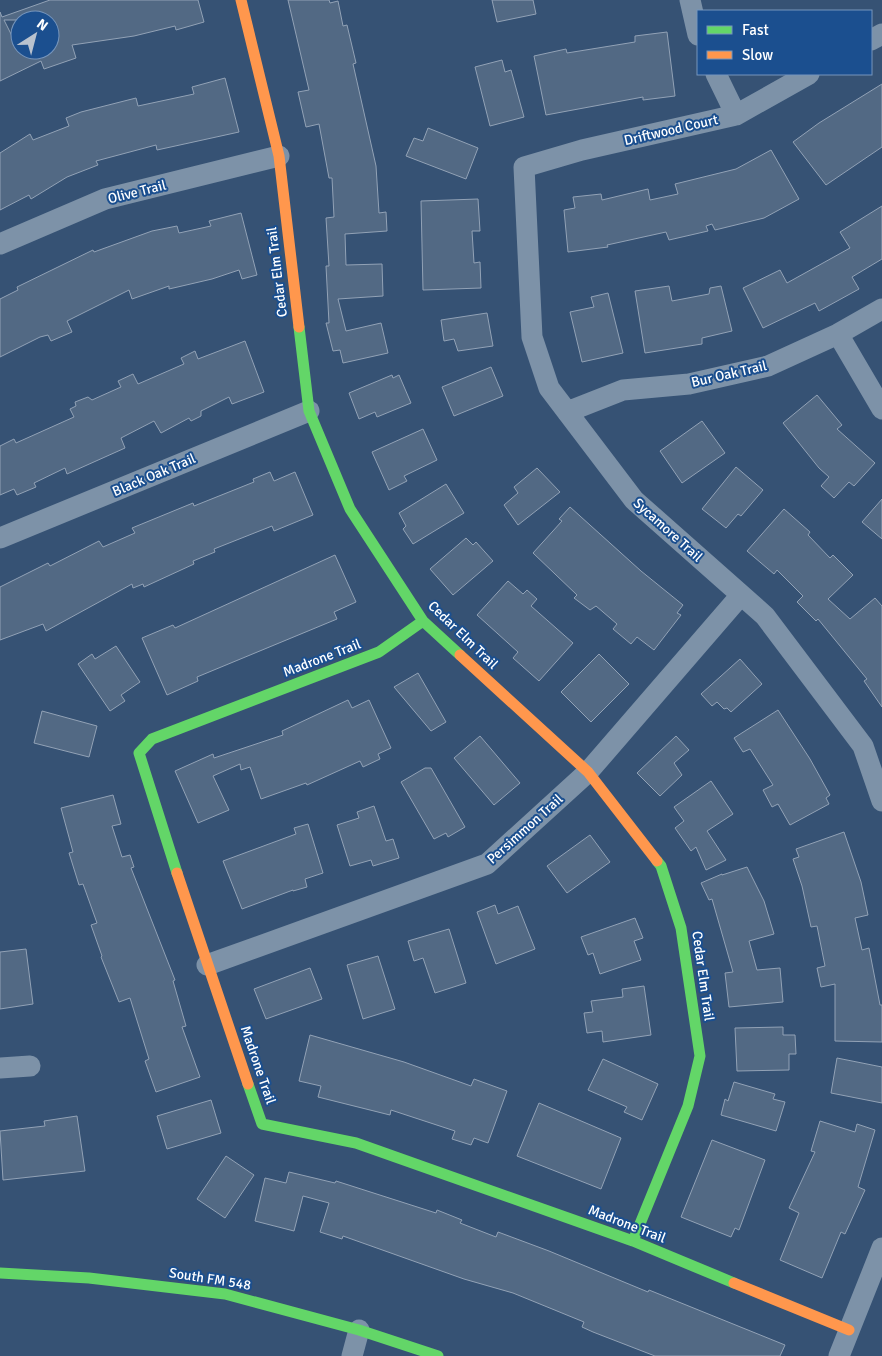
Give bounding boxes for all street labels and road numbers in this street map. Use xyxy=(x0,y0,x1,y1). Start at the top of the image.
street label: Driftwood Court xyxy=(622,111,720,149)
street label: Olive Trail xyxy=(106,177,168,207)
street label: Cedar Elm Trail xyxy=(263,226,291,318)
street label: Bur Oak Trail xyxy=(690,357,768,391)
street label: Black Oak Trail xyxy=(110,450,198,500)
street label: Sycamore Trail xyxy=(630,494,706,566)
street label: Cedar Elm Trail xyxy=(424,597,502,673)
street label: Madrone Trail xyxy=(281,635,363,681)
street label: Persimmon Trail xyxy=(484,790,566,868)
street label: Cedar Elm Trail xyxy=(688,930,718,1022)
street label: Madrone Trail xyxy=(237,1023,279,1107)
street label: Madrone Trail xyxy=(586,1201,668,1247)
street label: South FM 548 xyxy=(168,1264,252,1294)

